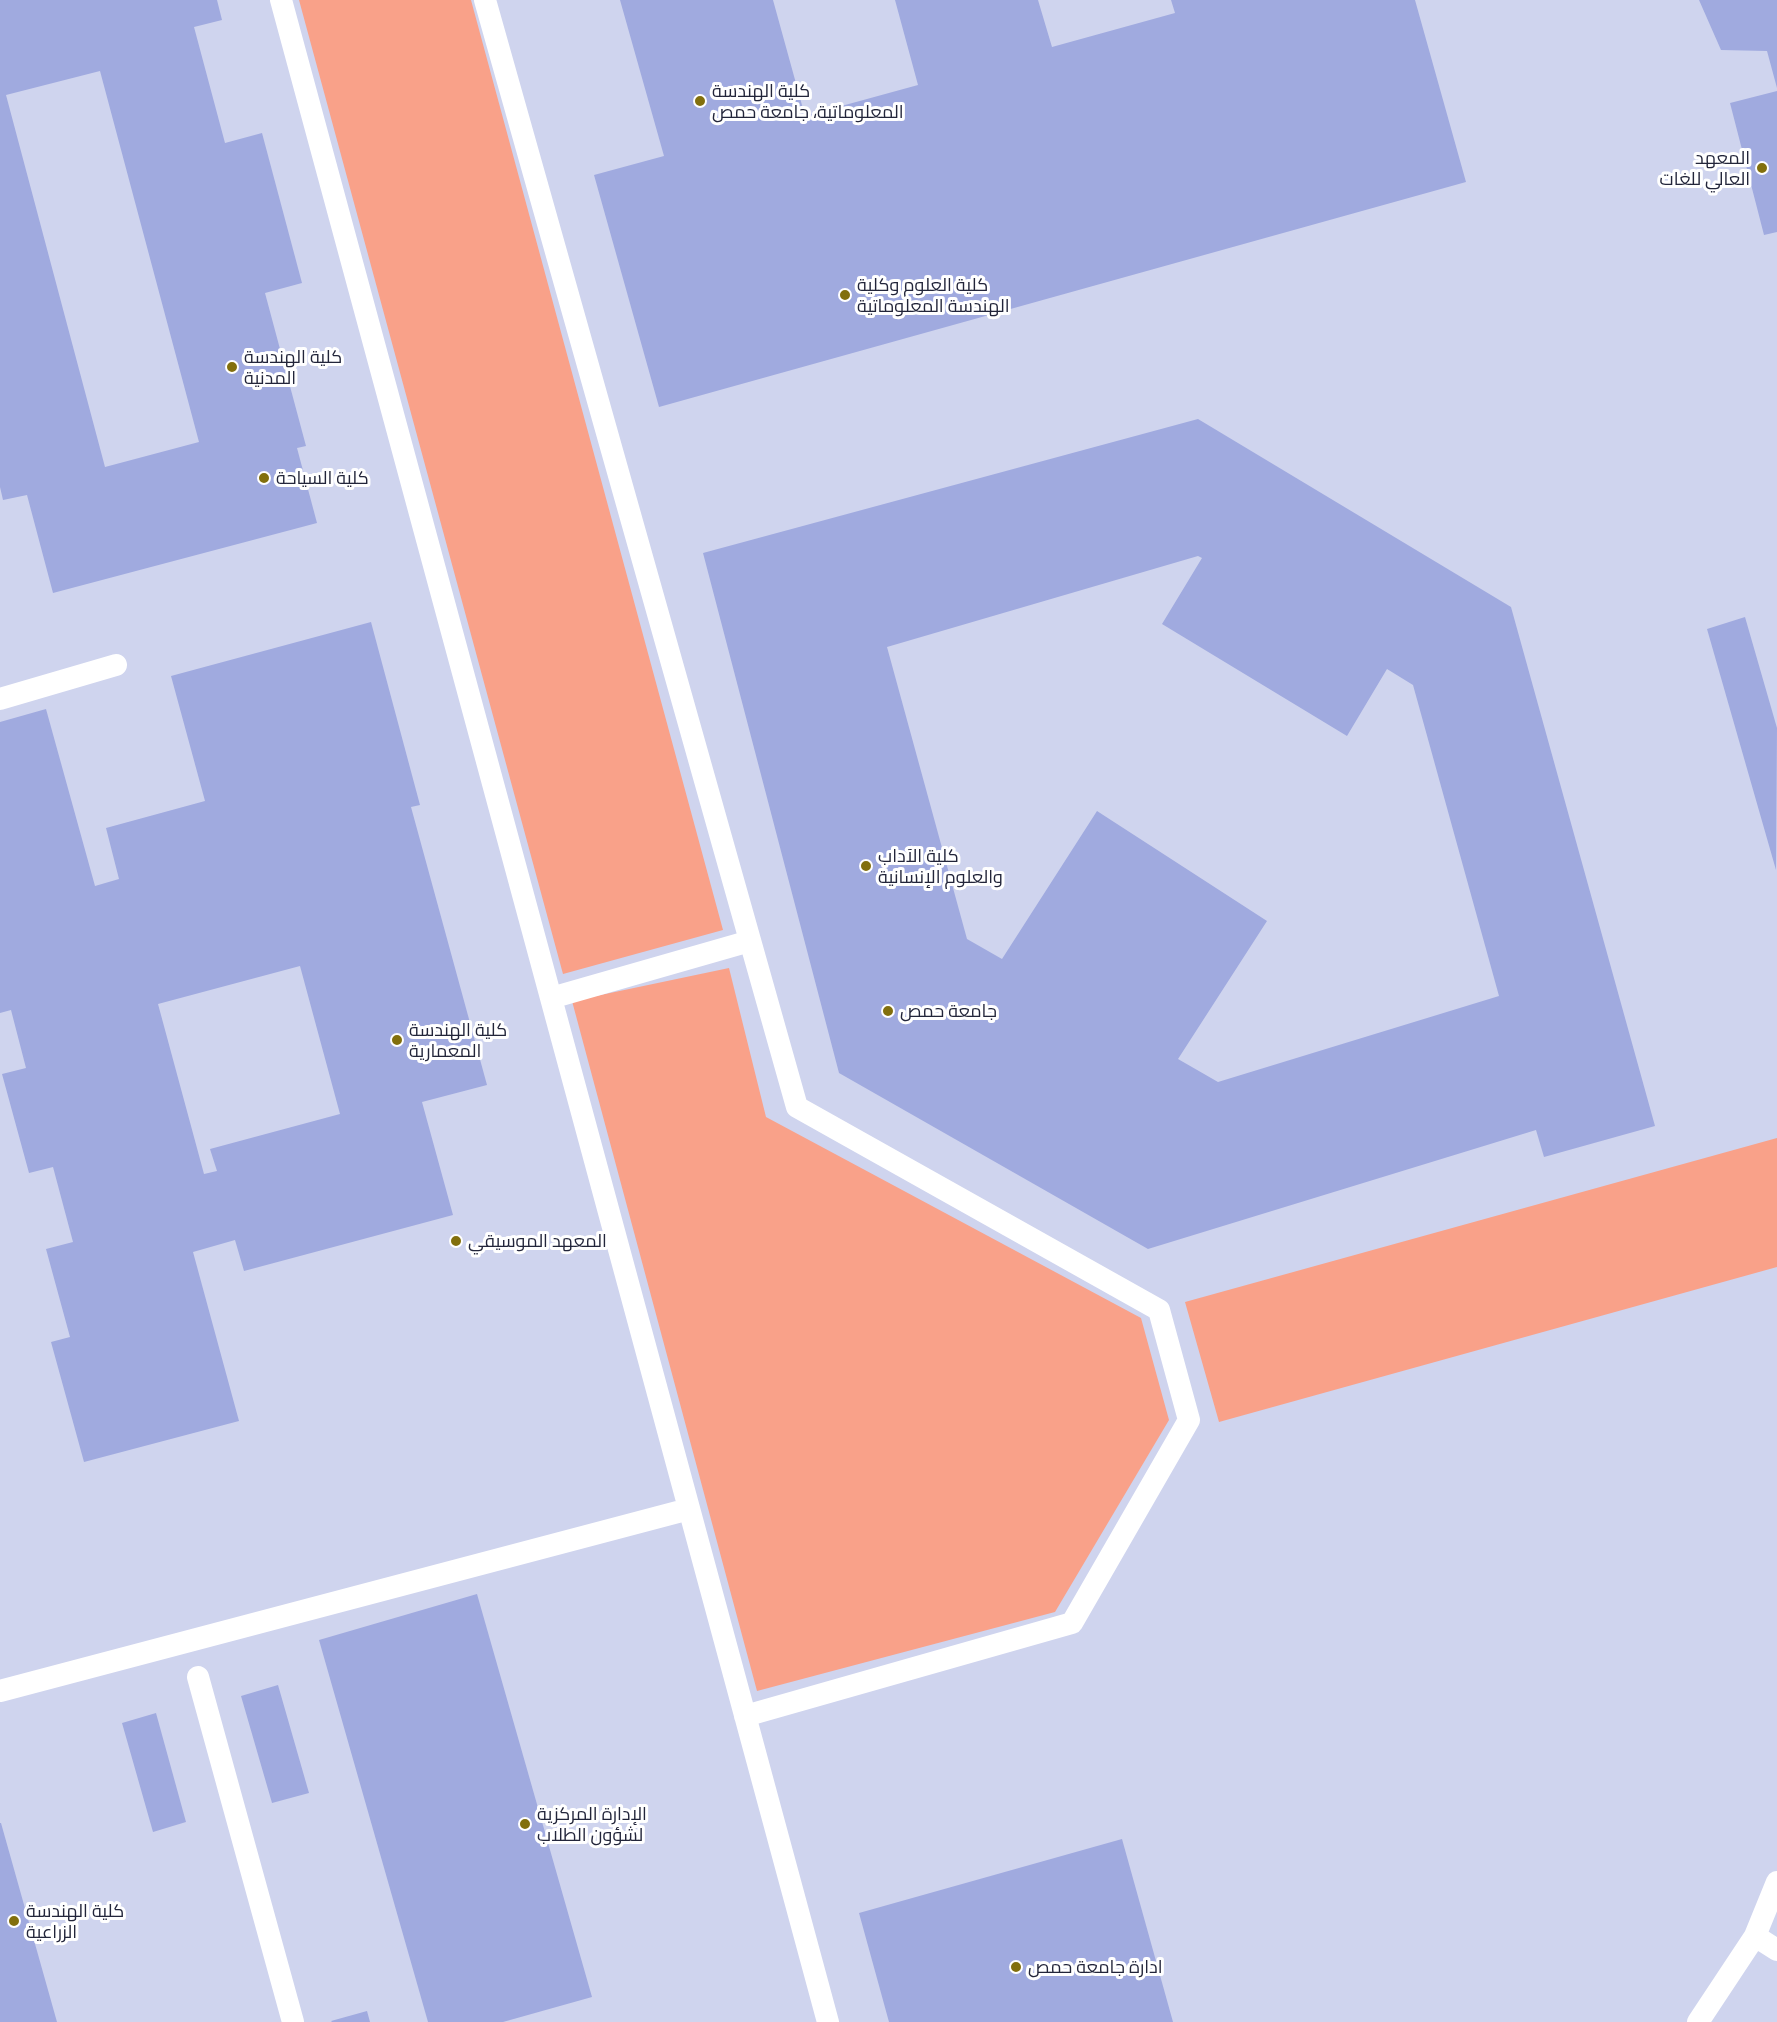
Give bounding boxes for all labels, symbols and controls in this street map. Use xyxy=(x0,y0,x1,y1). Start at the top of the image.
place label: كلية الهندسة المعلوماتية، جامعة حمص xyxy=(712,80,904,122)
marker: كلية الهندسة المعلوماتية، جامعة حمص xyxy=(693,94,707,108)
place label: المعهد العالي للغات xyxy=(1660,147,1750,190)
marker: المعهد العالي للغات xyxy=(1755,161,1769,175)
place label: كلية العلوم وكلية الهندسة المعلوماتية xyxy=(857,274,1010,316)
marker: كلية العلوم وكلية الهندسة المعلوماتية xyxy=(838,288,852,302)
place label: كلية الهندسة المدنية xyxy=(244,346,342,388)
marker: كلية الهندسة المدنية xyxy=(225,360,239,374)
place label: كلية السياحة xyxy=(276,467,369,489)
marker: كلية السياحة xyxy=(257,471,271,485)
place label: كلية الآداب والعلوم الإنسانية xyxy=(878,845,1003,888)
marker: كلية الآداب والعلوم الإنسانية xyxy=(859,859,873,873)
place label: جامعة حمص xyxy=(900,1000,997,1022)
marker: جامعة حمص xyxy=(881,1004,895,1018)
place label: كلية الهندسة المعمارية xyxy=(409,1019,507,1062)
marker: كلية الهندسة المعمارية xyxy=(390,1033,404,1047)
place label: المعهد الموسيقي xyxy=(468,1230,607,1252)
marker: المعهد الموسيقي xyxy=(449,1234,463,1248)
place label: الإدارة المركزية لشؤون الطلاب xyxy=(537,1803,647,1846)
marker: الإدارة المركزية لشؤون الطلاب xyxy=(518,1817,532,1831)
place label: كلية الهندسة الزراعية xyxy=(26,1900,124,1942)
marker: كلية الهندسة الزراعية xyxy=(7,1914,21,1928)
place label: ادارة جامعة حمص xyxy=(1028,1956,1163,1978)
marker: ادارة جامعة حمص xyxy=(1009,1960,1023,1974)

